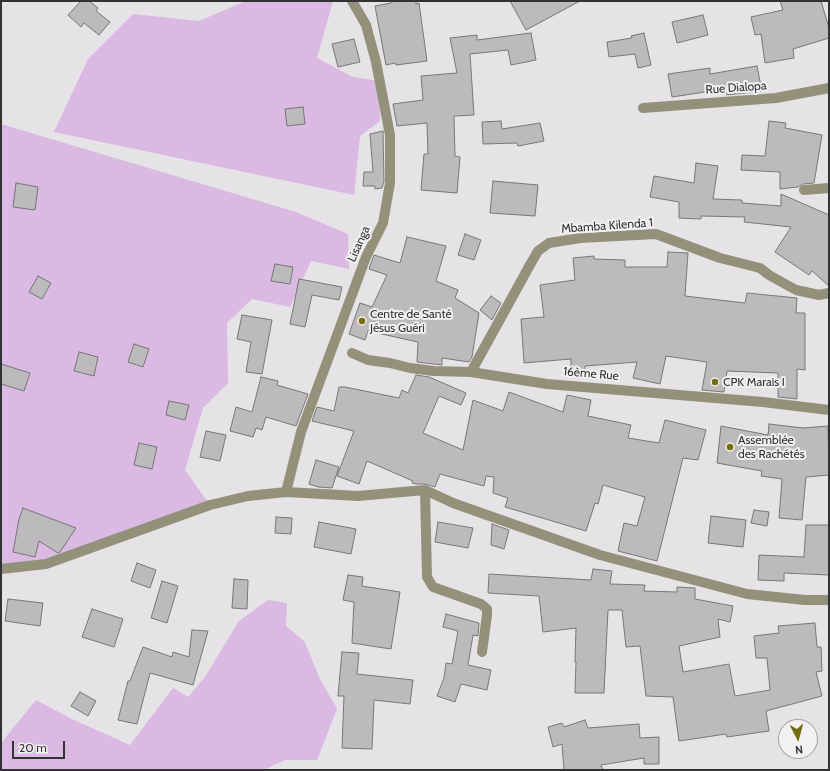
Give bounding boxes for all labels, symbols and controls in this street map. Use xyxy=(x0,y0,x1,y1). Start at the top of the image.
street label: Rue Dialopa xyxy=(705,79,767,97)
street label: Mbamba Kilenda 1 xyxy=(561,216,653,236)
street label: Lisanga xyxy=(345,224,373,264)
place label: Centre de Santé Jésus Guéri xyxy=(370,307,452,335)
marker: Centre de Santé Jésus Guéri xyxy=(357,316,367,326)
street label: 16ème Rue xyxy=(563,364,619,384)
place label: CPK Marais I xyxy=(723,375,785,389)
marker: CPK Marais I xyxy=(710,377,720,387)
place label: Assemblée des Rachétés xyxy=(738,433,805,461)
marker: Assemblée des Rachétés xyxy=(725,442,735,452)
north arrow xyxy=(778,719,818,759)
scale bar xyxy=(14,733,67,759)
text: 20 m xyxy=(19,740,47,755)
text: N xyxy=(795,743,804,757)

